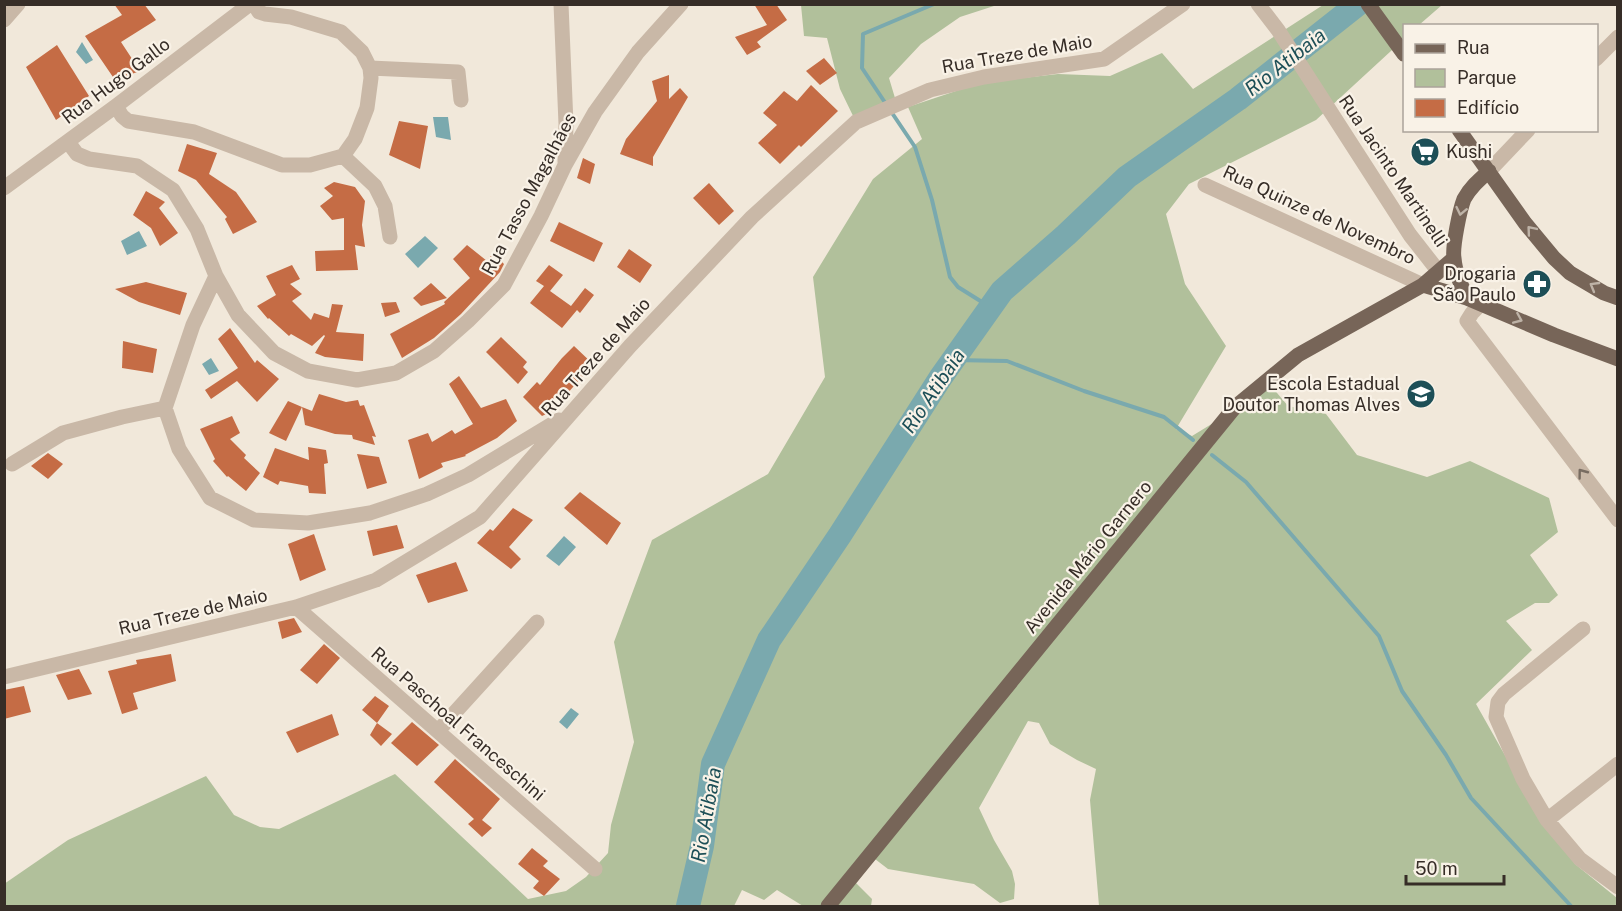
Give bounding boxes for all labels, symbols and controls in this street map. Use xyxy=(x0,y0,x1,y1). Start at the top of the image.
water label: Rio Atibaia xyxy=(1240,23,1330,101)
legend xyxy=(1403,24,1598,132)
street label: Rua Treze de Maio xyxy=(940,30,1094,77)
street label: Rua Hugo Gallo xyxy=(58,33,174,128)
text: Rua xyxy=(1457,37,1489,58)
text: Parque xyxy=(1457,67,1517,88)
street label: Rua Jacinto Martinelli xyxy=(1335,91,1452,251)
text: Edifício xyxy=(1457,97,1519,118)
street label: Rua Tasso Magalhães xyxy=(477,109,580,278)
supermarket icon: Kushi xyxy=(1409,136,1441,168)
place label: Kushi xyxy=(1446,141,1492,162)
street label: Rua Quinze de Novembro xyxy=(1220,161,1419,268)
one-way arrow xyxy=(1456,205,1469,215)
one-way arrow xyxy=(1527,226,1538,237)
place label: Drogaria São Paulo xyxy=(1433,263,1516,305)
pharmacy icon: Drogaria São Paulo xyxy=(1521,268,1553,300)
one-way arrow xyxy=(1589,282,1600,294)
street label: Rua Treze de Maio xyxy=(537,293,654,420)
one-way arrow xyxy=(1511,312,1522,324)
water label: Rio Atibaia xyxy=(896,344,970,438)
place label: Escola Estadual Doutor Thomas Alves xyxy=(1222,373,1400,415)
school or university icon: Escola Estadual Doutor Thomas Alves xyxy=(1405,378,1437,410)
one-way arrow xyxy=(1578,469,1589,480)
street label: Avenida Mário Garnero xyxy=(1020,476,1156,637)
street label: Rua Treze de Maio xyxy=(116,584,269,639)
street label: Rua Paschoal Franceschini xyxy=(367,643,549,805)
water label: Rio Atibaia xyxy=(686,766,726,864)
scale bar xyxy=(1406,848,1504,886)
text: 50 m xyxy=(1415,858,1458,879)

